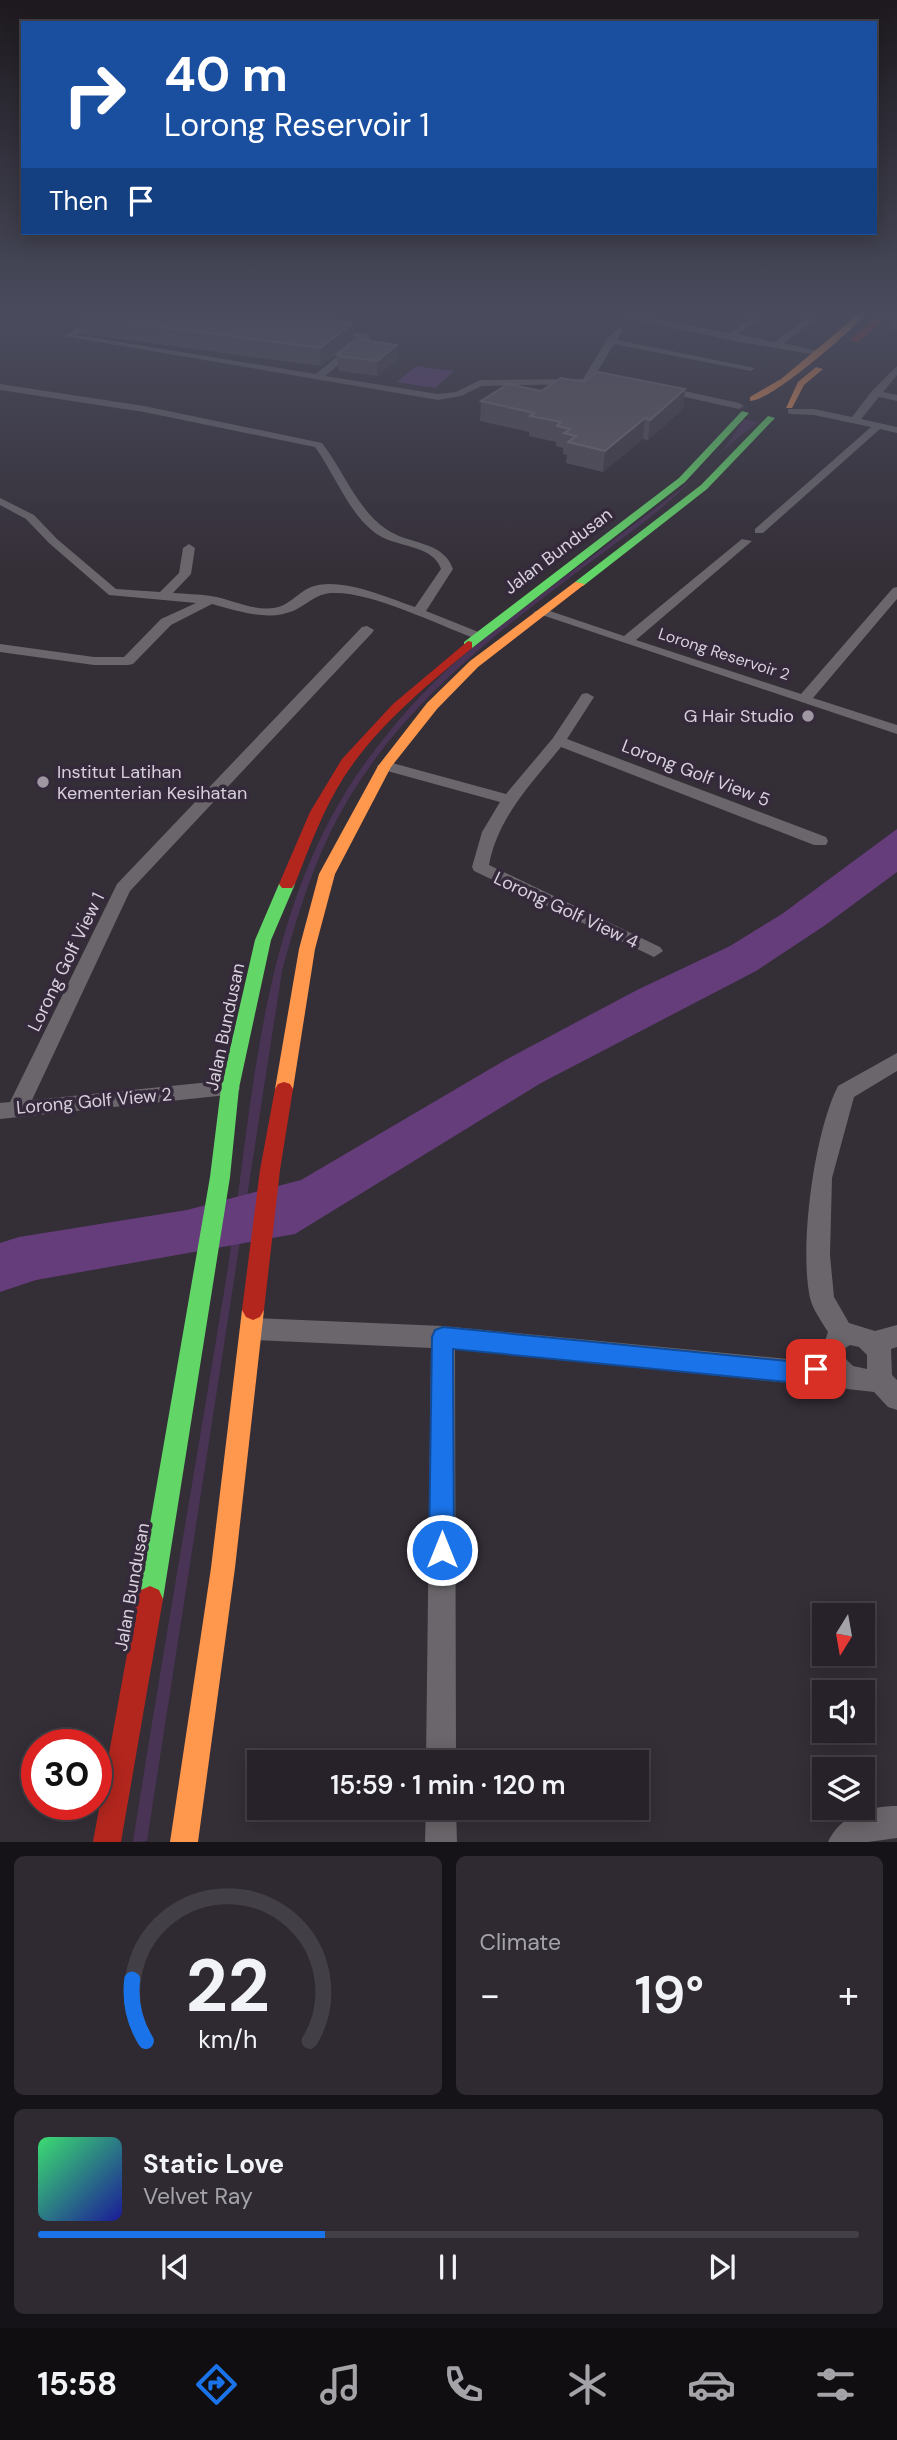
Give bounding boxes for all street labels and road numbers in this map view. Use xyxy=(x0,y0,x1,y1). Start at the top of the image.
street label: Jalan Bundusan xyxy=(499,502,617,600)
street label: Lorong Reservoir 2 xyxy=(656,623,792,685)
street label: Lorong Golf View 5 xyxy=(618,734,774,812)
street label: Lorong Golf View 4 xyxy=(490,866,642,954)
street label: Lorong Golf View 1 xyxy=(22,889,110,1035)
street label: Jalan Bundusan xyxy=(200,961,250,1093)
street label: Lorong Golf View 2 xyxy=(15,1082,173,1120)
street label: Jalan Bundusan xyxy=(109,1521,155,1653)

